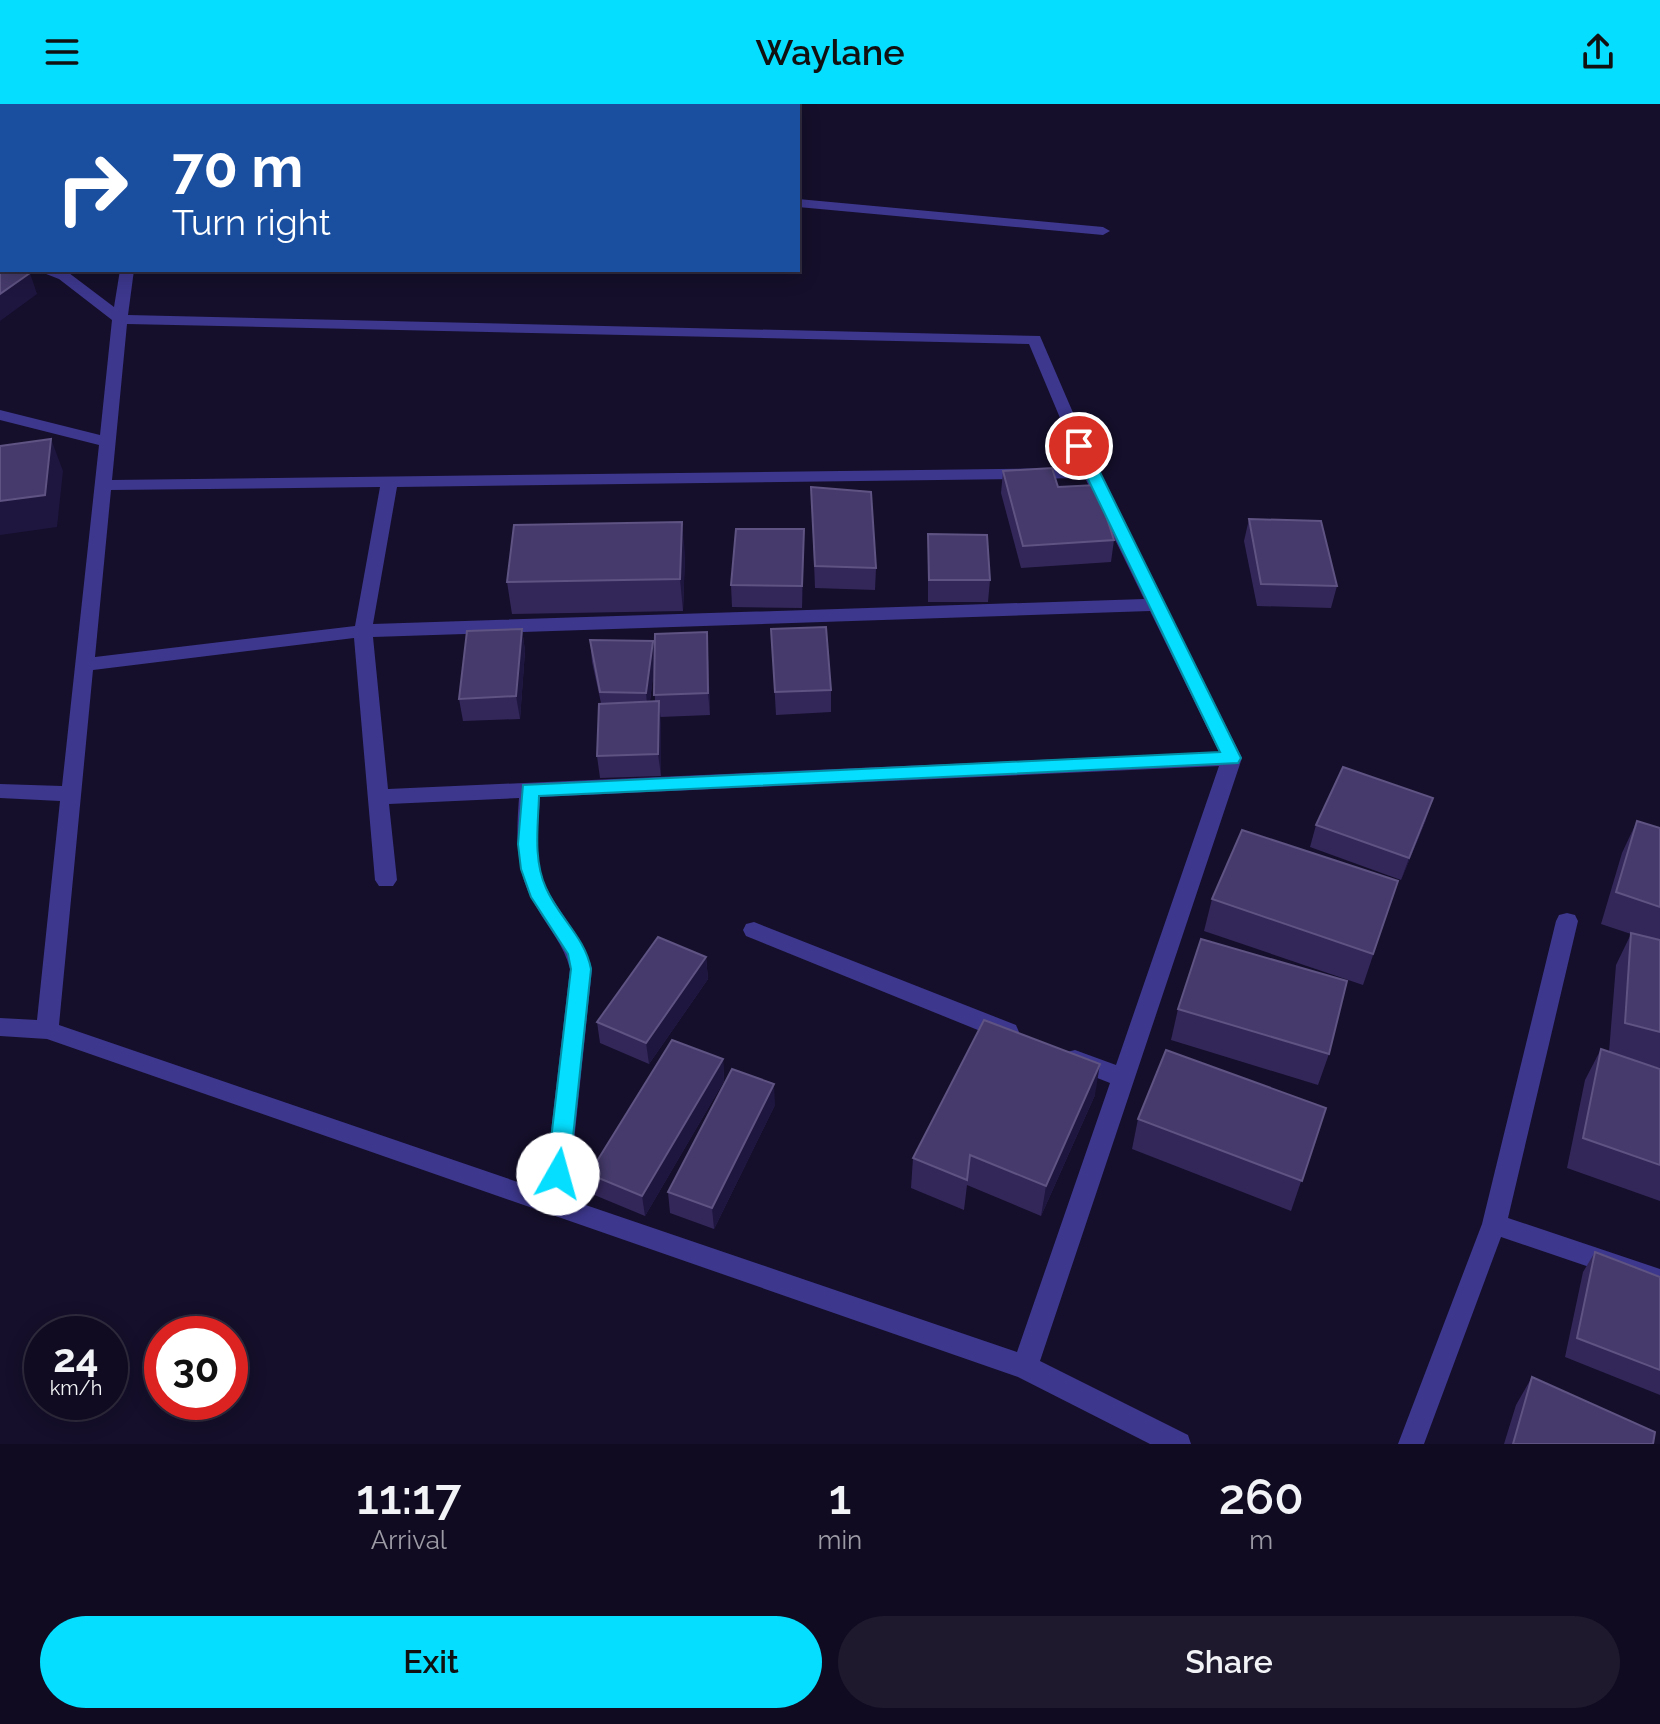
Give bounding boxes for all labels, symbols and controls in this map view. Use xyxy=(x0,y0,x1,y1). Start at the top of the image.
icon: menu xyxy=(40,30,84,74)
icon: share xyxy=(1576,30,1620,74)
text: Waylane xyxy=(755,31,905,73)
text: 70 m xyxy=(172,134,303,200)
icon: right xyxy=(40,136,144,240)
text: Turn right xyxy=(172,201,331,243)
pin xyxy=(1045,412,1113,480)
icon: arrive xyxy=(1057,424,1101,468)
position arrow xyxy=(516,1132,600,1216)
speed limit sign: 30 xyxy=(144,1316,248,1420)
text: 24 xyxy=(53,1334,99,1381)
text: km/h xyxy=(50,1376,102,1400)
text: 11:17 xyxy=(356,1469,461,1525)
text: 1 xyxy=(829,1469,851,1525)
text: 260 xyxy=(1219,1469,1304,1525)
text: Arrival xyxy=(371,1525,447,1555)
text: min xyxy=(818,1525,862,1555)
text: m xyxy=(1249,1525,1273,1555)
button: Exit xyxy=(40,1616,822,1708)
button: Share xyxy=(838,1616,1620,1708)

